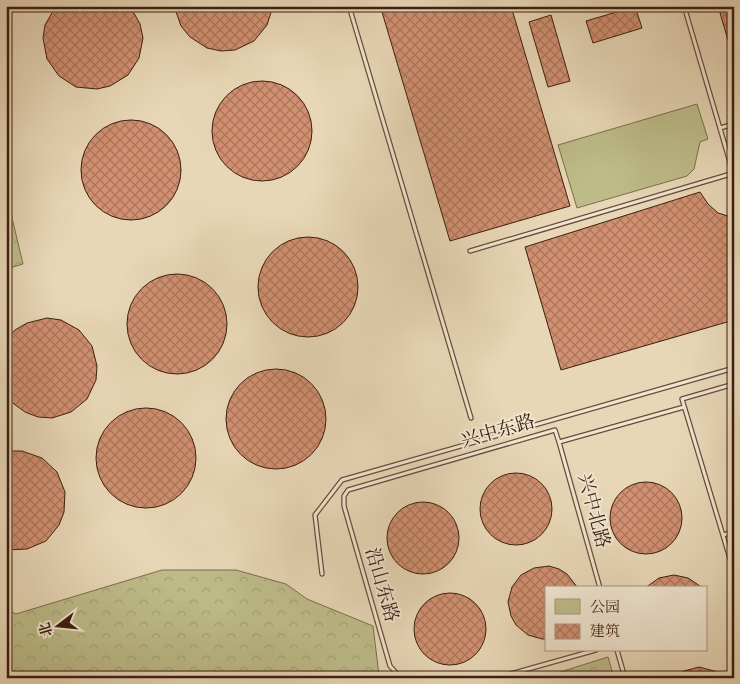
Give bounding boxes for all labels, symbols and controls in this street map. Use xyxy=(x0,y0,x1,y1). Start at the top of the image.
street label: 兴中东路 xyxy=(458,410,538,454)
street label: 兴中北路 xyxy=(572,471,614,551)
street label: 沿山东路 xyxy=(359,545,403,625)
legend xyxy=(545,586,708,652)
text: 公园 xyxy=(590,598,620,617)
north arrow xyxy=(32,602,82,652)
text: 北 xyxy=(36,620,57,639)
text: 建筑 xyxy=(590,622,620,641)

